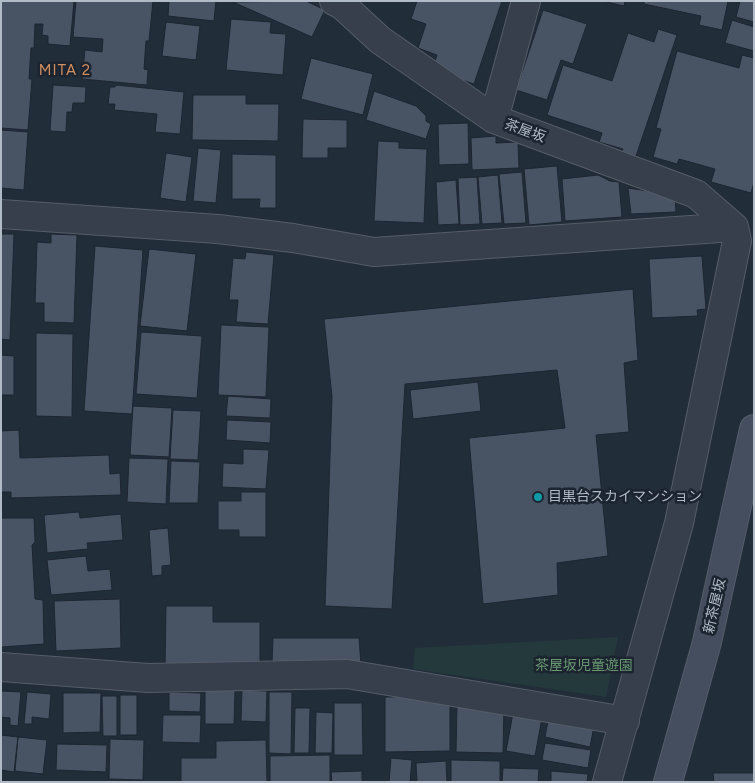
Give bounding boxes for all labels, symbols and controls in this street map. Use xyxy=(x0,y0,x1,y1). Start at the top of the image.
district label: MITA 2 xyxy=(38,62,92,80)
street label: 茶屋坂 xyxy=(502,116,548,146)
place label: 目黒台スカイマンション xyxy=(548,489,702,505)
marker: 目黒台スカイマンション xyxy=(532,491,544,503)
street label: 新茶屋坂 xyxy=(701,577,729,635)
park label: 茶屋坂児童遊園 xyxy=(535,658,633,674)

